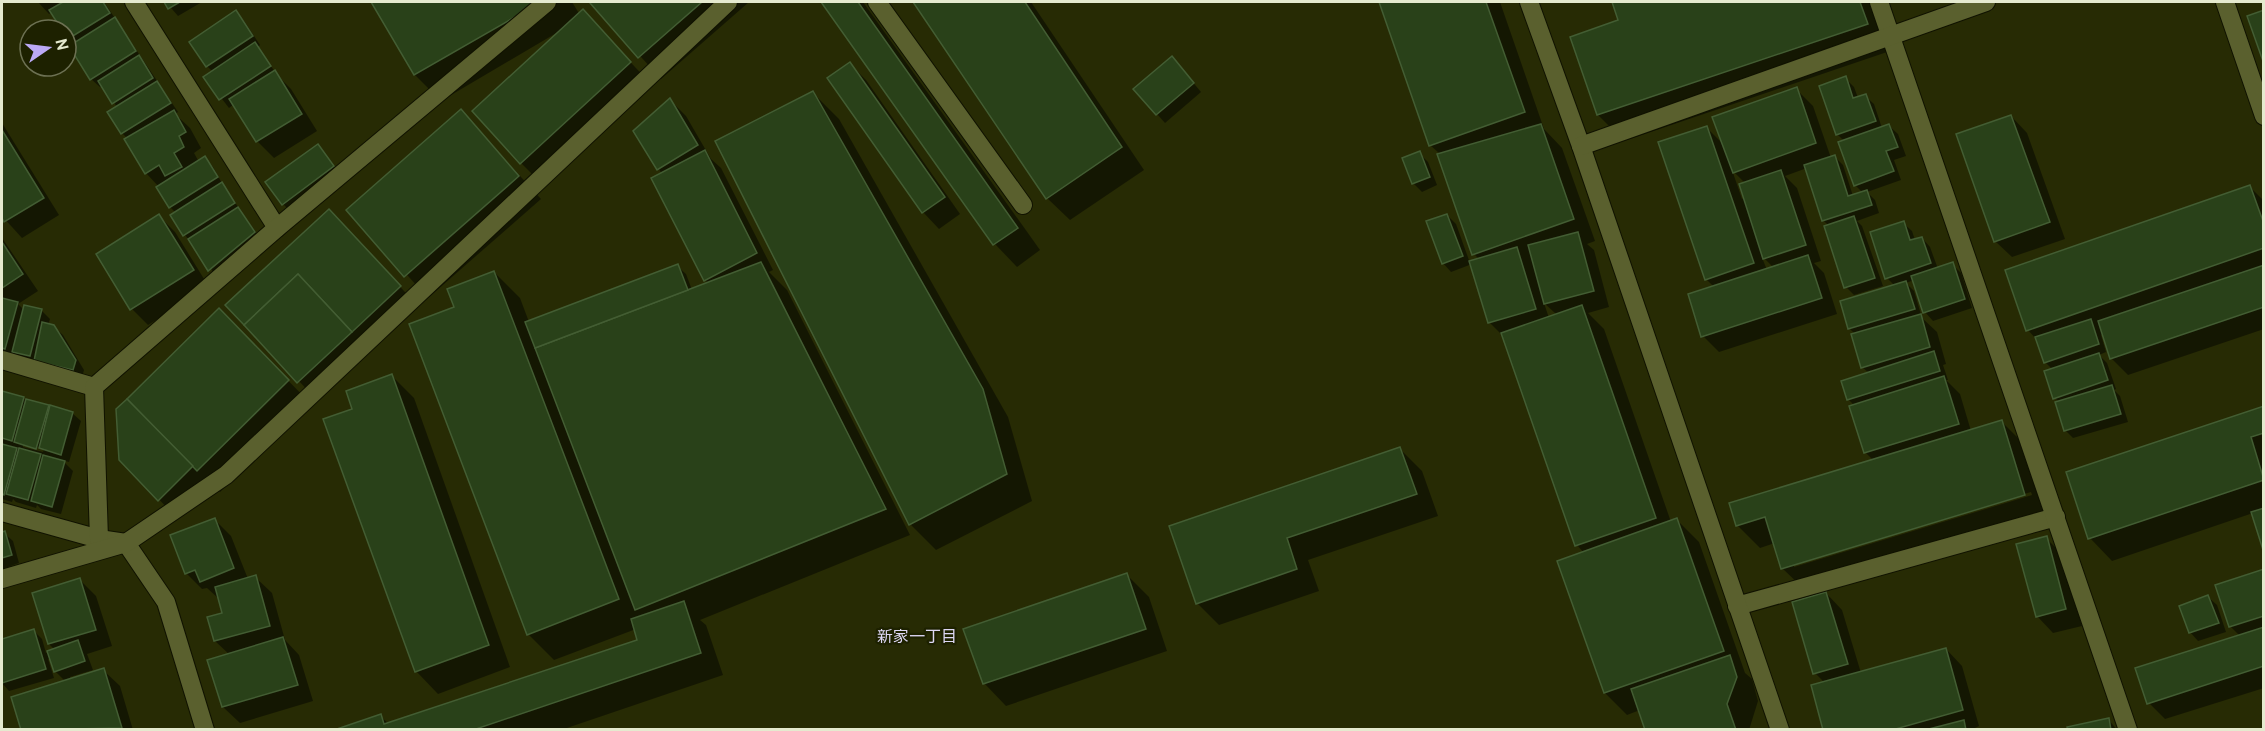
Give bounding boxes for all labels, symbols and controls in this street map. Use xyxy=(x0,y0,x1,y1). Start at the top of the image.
north arrow xyxy=(18,18,78,78)
text: N xyxy=(50,37,72,53)
district label: 新家一丁目 xyxy=(877,628,957,648)

